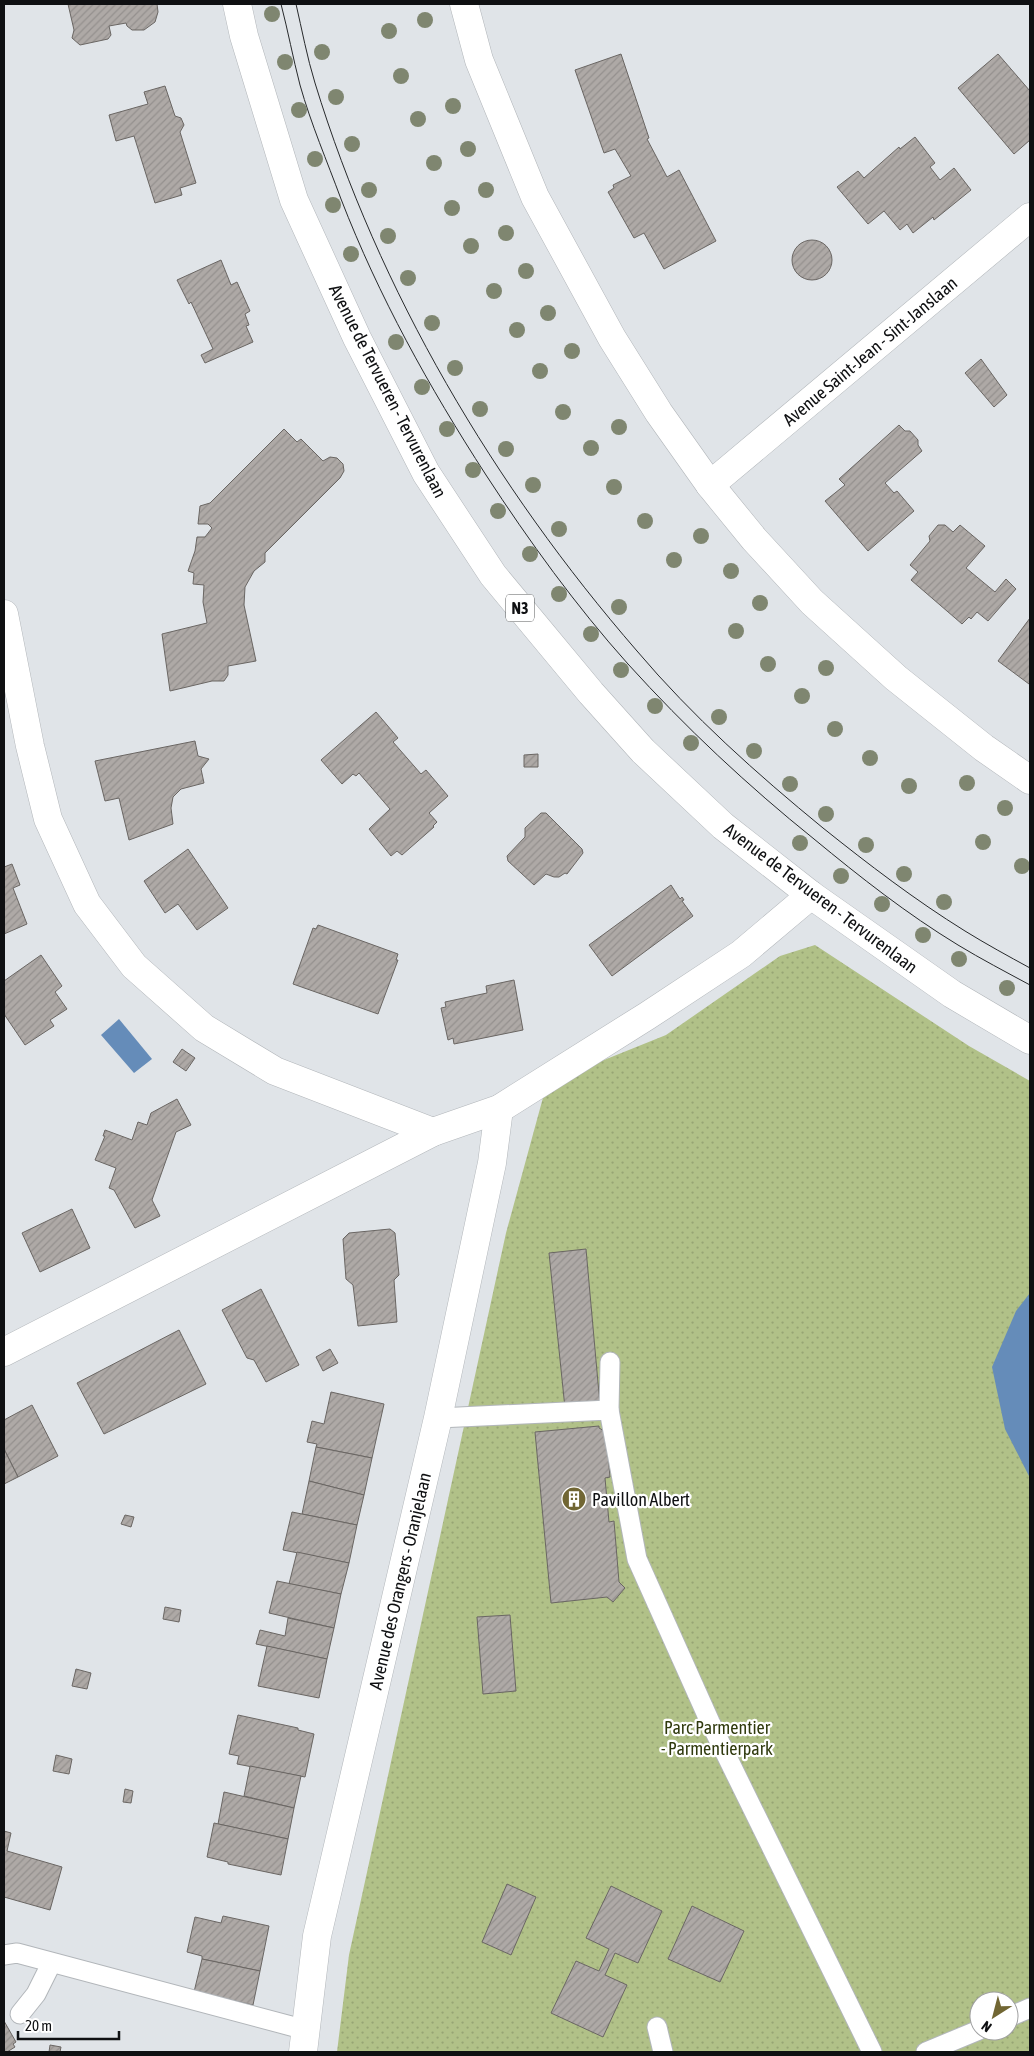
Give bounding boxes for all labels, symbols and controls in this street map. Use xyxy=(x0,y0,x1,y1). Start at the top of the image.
street label: Avenue Saint-Jean - Sint-Janslaan xyxy=(779,272,961,430)
street label: Avenue de Tervueren - Tervurenlaan xyxy=(325,281,451,501)
road number: N3 xyxy=(506,594,534,622)
street label: Avenue de Tervueren - Tervurenlaan xyxy=(720,818,922,978)
street label: Avenue des Orangers - Oranjelaan xyxy=(365,1470,435,1692)
building icon: Pavillon Albert xyxy=(561,1486,587,1512)
place label: Pavillon Albert xyxy=(592,1489,690,1510)
park label: Parc Parmentier - Parmentierpark xyxy=(661,1717,773,1759)
north arrow xyxy=(969,1991,1019,2041)
scale bar xyxy=(18,2008,119,2040)
text: 20 m xyxy=(25,2017,52,2034)
text: N xyxy=(978,2018,994,2035)

